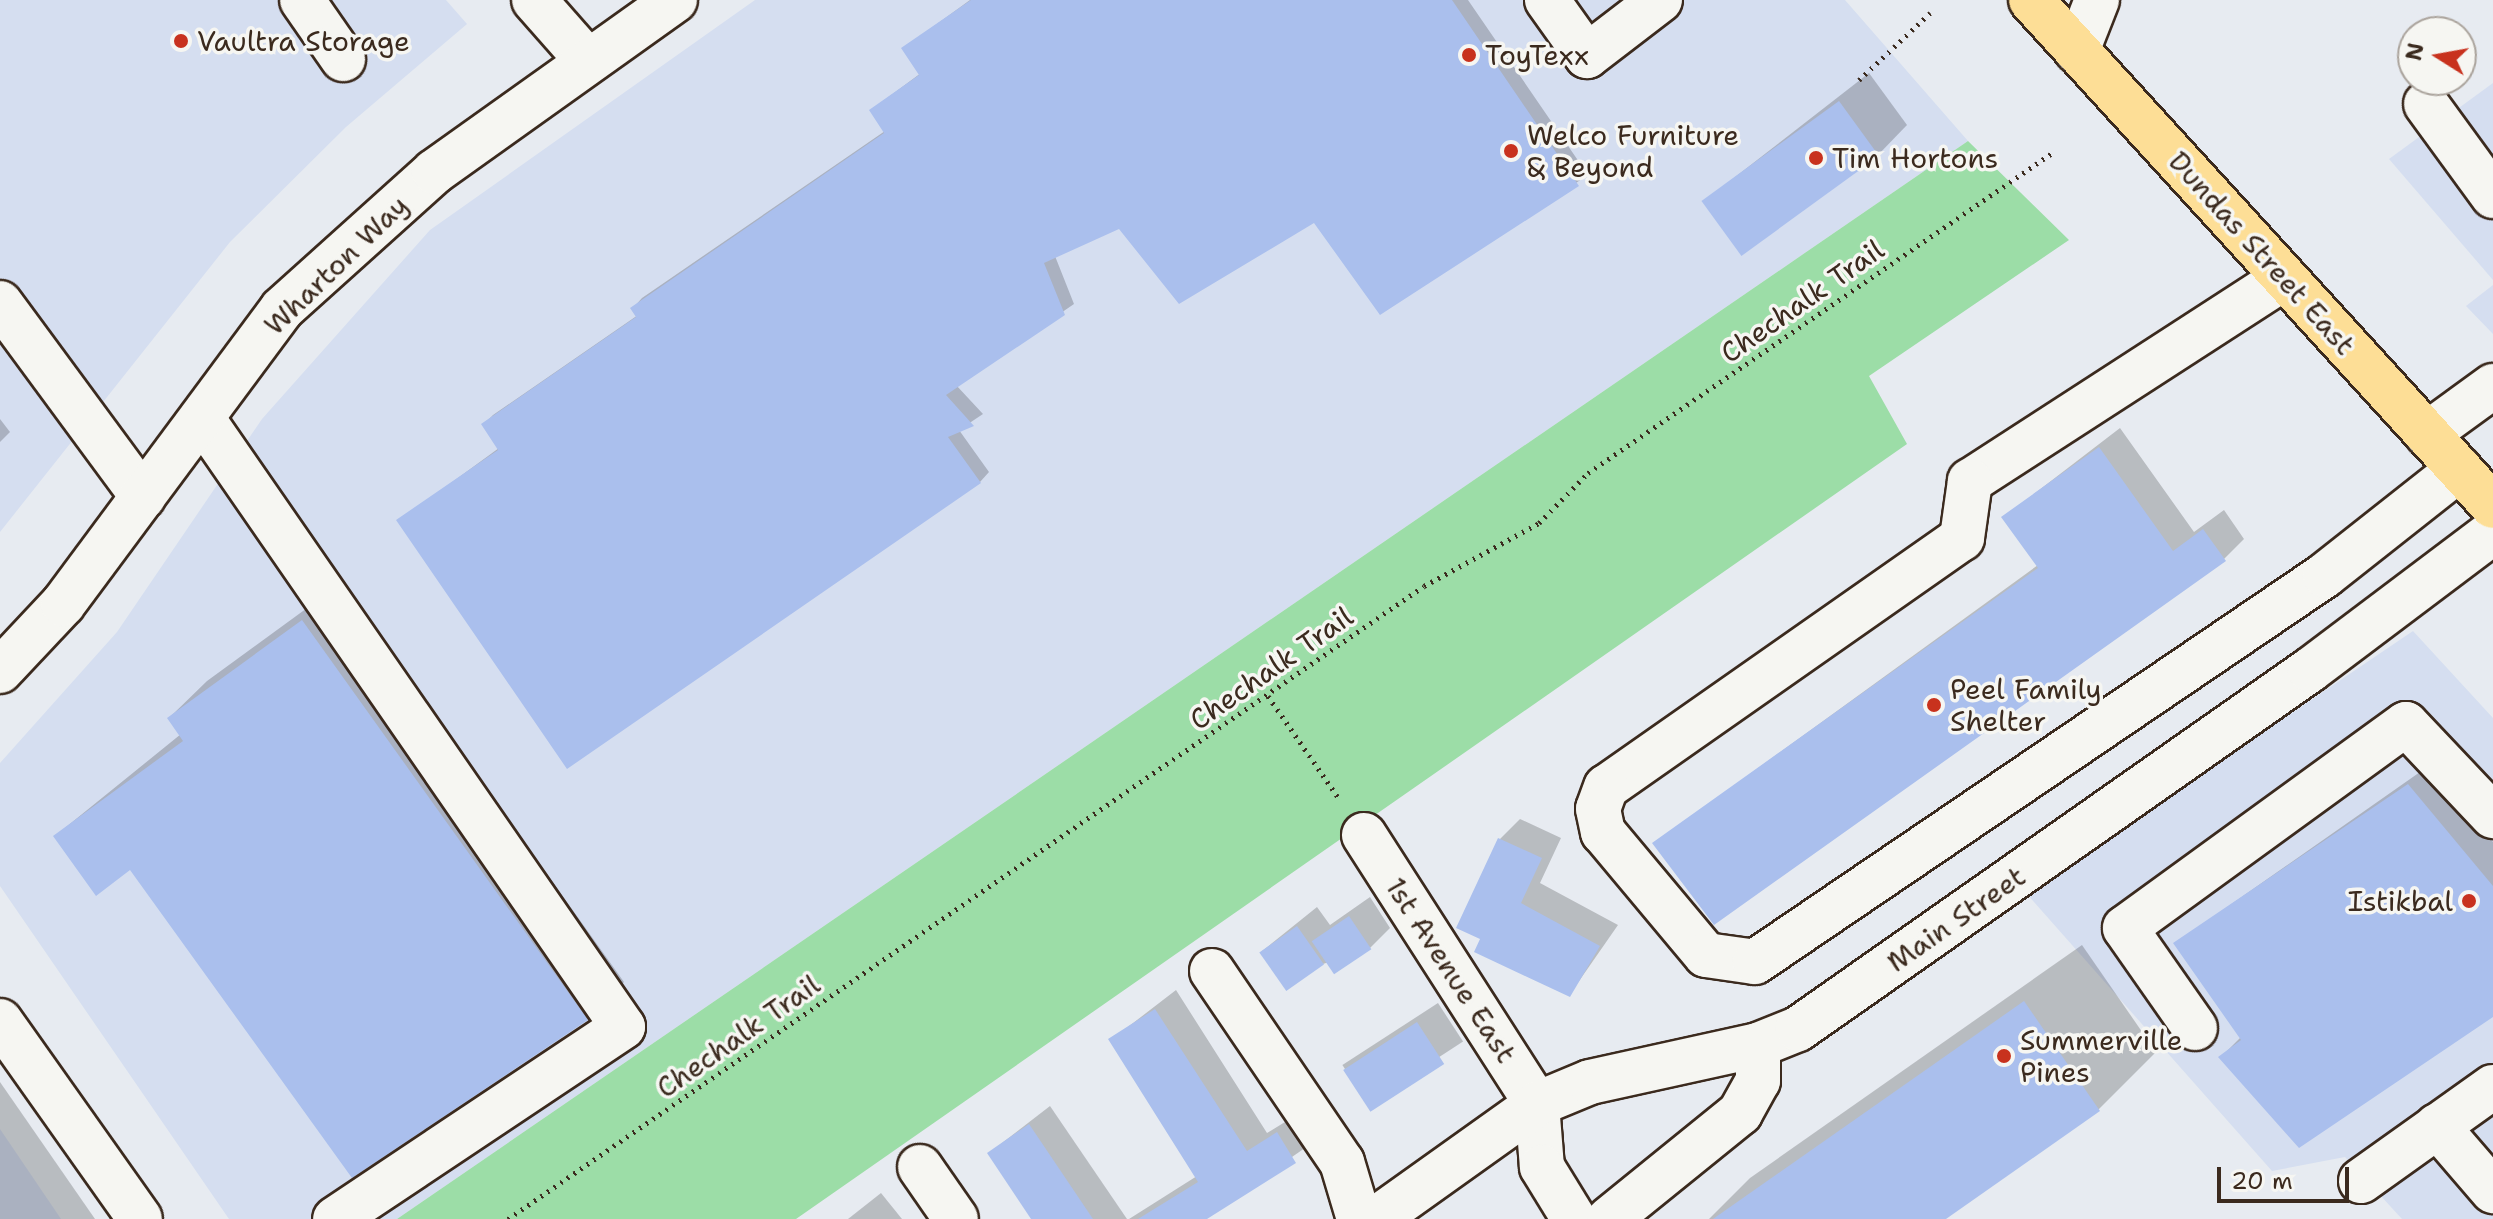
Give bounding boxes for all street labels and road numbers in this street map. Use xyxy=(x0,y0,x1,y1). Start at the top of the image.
street label: Dundas Street East xyxy=(2162,144,2362,362)
street label: Wharton Way xyxy=(257,188,415,342)
street label: Chechalk Trail xyxy=(1714,232,1890,370)
street label: Chechalk Trail xyxy=(1183,599,1359,737)
street label: Main Street xyxy=(1881,859,2031,979)
street label: 1st Avenue East xyxy=(1379,871,1523,1069)
street label: Chechalk Trail xyxy=(650,967,826,1105)

